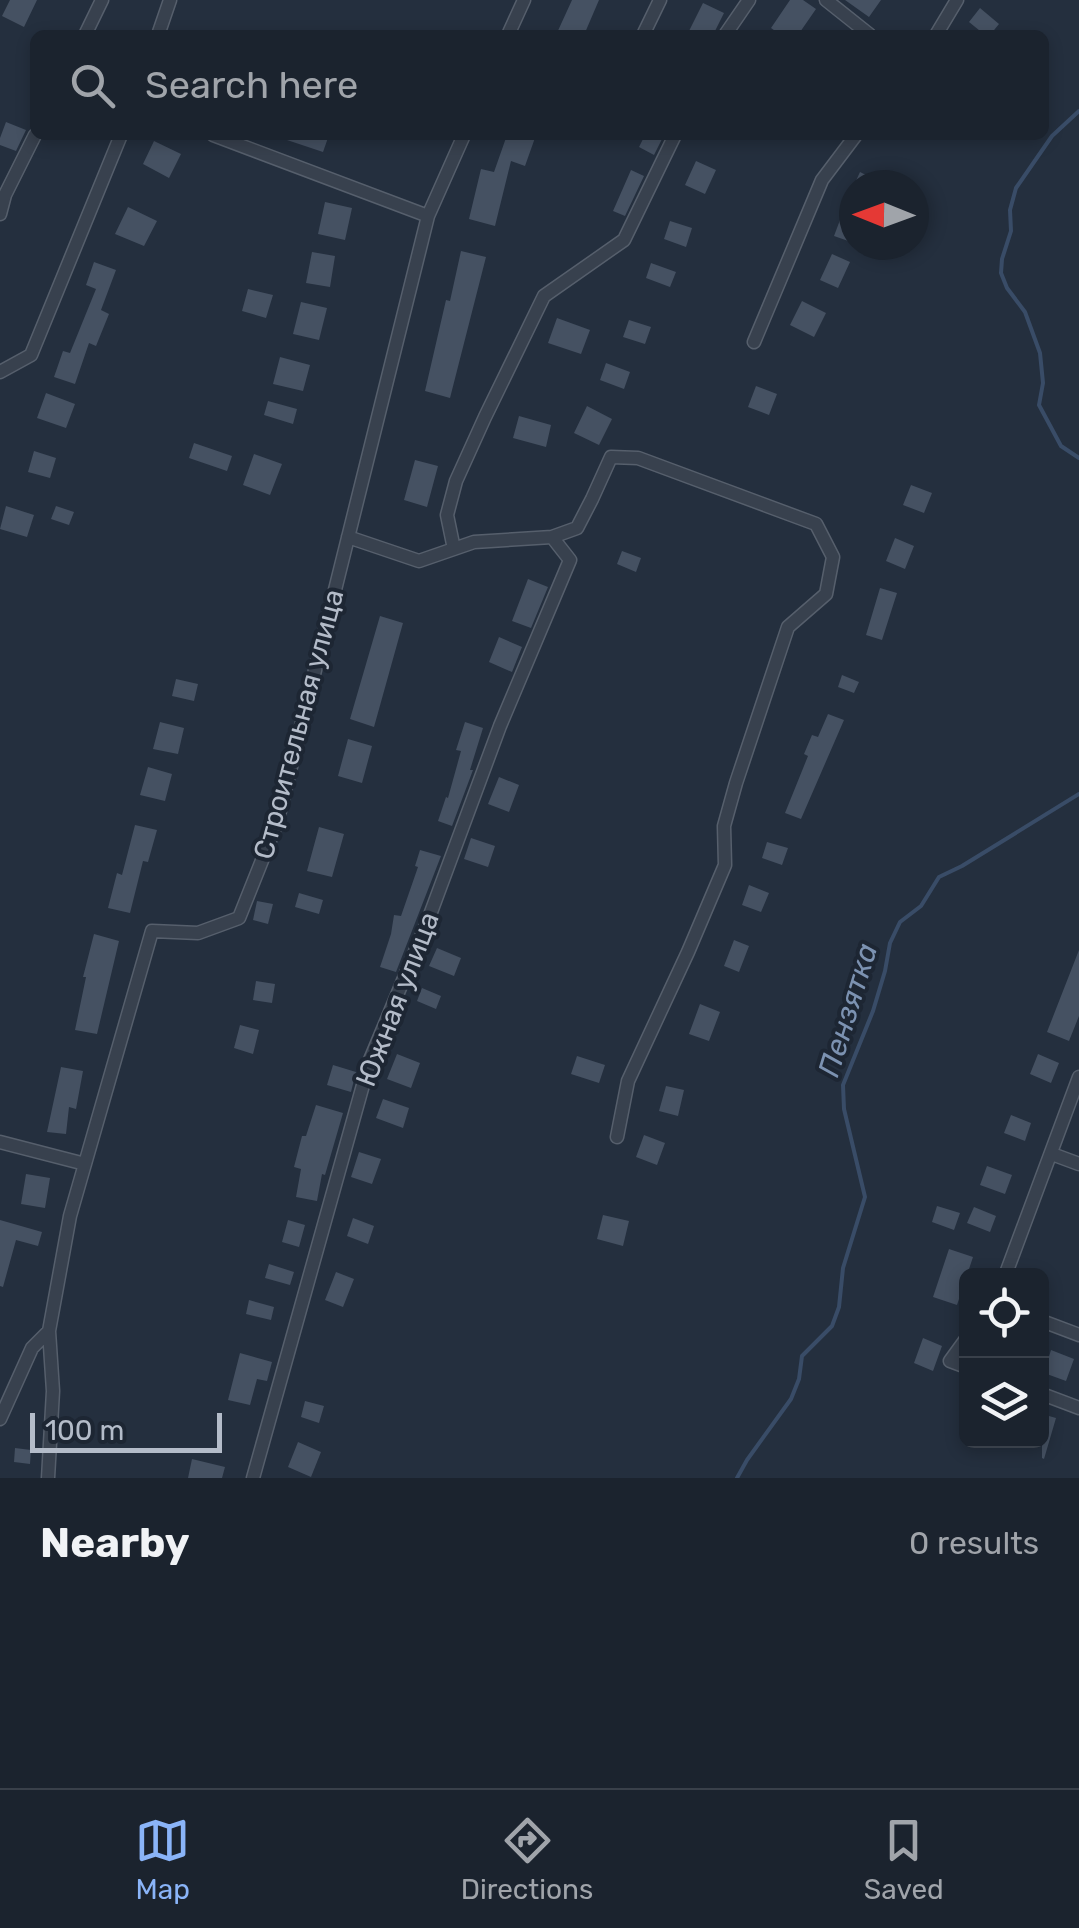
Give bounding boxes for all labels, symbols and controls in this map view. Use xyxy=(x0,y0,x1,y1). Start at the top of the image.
search box xyxy=(30,30,1049,140)
icon: search xyxy=(65,58,120,113)
text: Search here xyxy=(145,62,358,108)
north arrow xyxy=(839,170,929,260)
street label: Строительная улица xyxy=(247,586,350,863)
street label: Южная улица xyxy=(349,907,446,1091)
water label: Пензятка xyxy=(811,939,885,1081)
map controls xyxy=(959,1268,1049,1448)
button: locate xyxy=(959,1268,1049,1358)
button: layers xyxy=(959,1358,1049,1448)
scale bar xyxy=(30,1408,222,1452)
text: 100 m xyxy=(45,1414,124,1447)
text: Nearby xyxy=(40,1518,190,1568)
text: 0 results xyxy=(909,1524,1039,1562)
tab: Map xyxy=(135,1813,190,1906)
tab: Directions xyxy=(461,1813,593,1906)
tab: Saved xyxy=(864,1813,944,1906)

